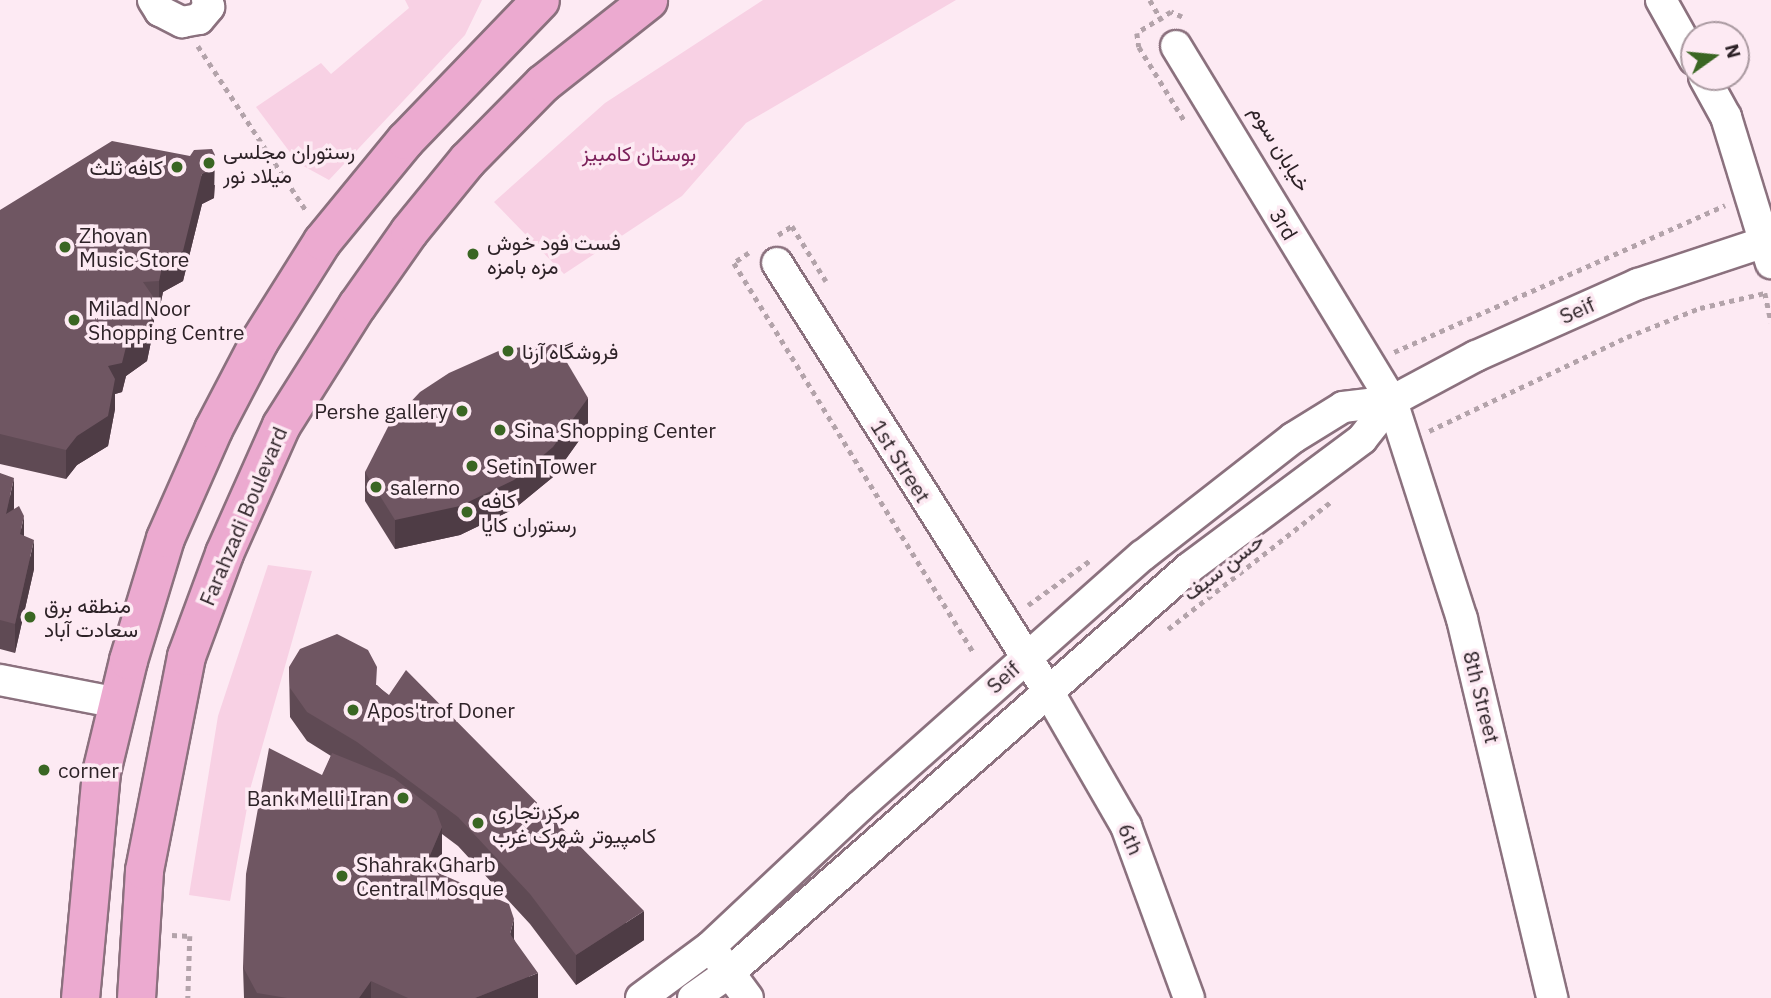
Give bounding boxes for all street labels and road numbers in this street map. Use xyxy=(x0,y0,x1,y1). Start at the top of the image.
street label: خیابان سوم xyxy=(1245,100,1317,196)
street label: 3rd xyxy=(1265,204,1303,244)
street label: Seif xyxy=(1556,291,1598,329)
street label: 1st Street xyxy=(866,415,936,507)
street label: Farahzadi Boulevard xyxy=(194,423,292,609)
street label: حسن سیف xyxy=(1178,527,1268,605)
street label: 8th Street xyxy=(1458,648,1506,746)
street label: Seif xyxy=(981,656,1025,698)
street label: 6th xyxy=(1113,819,1149,859)

